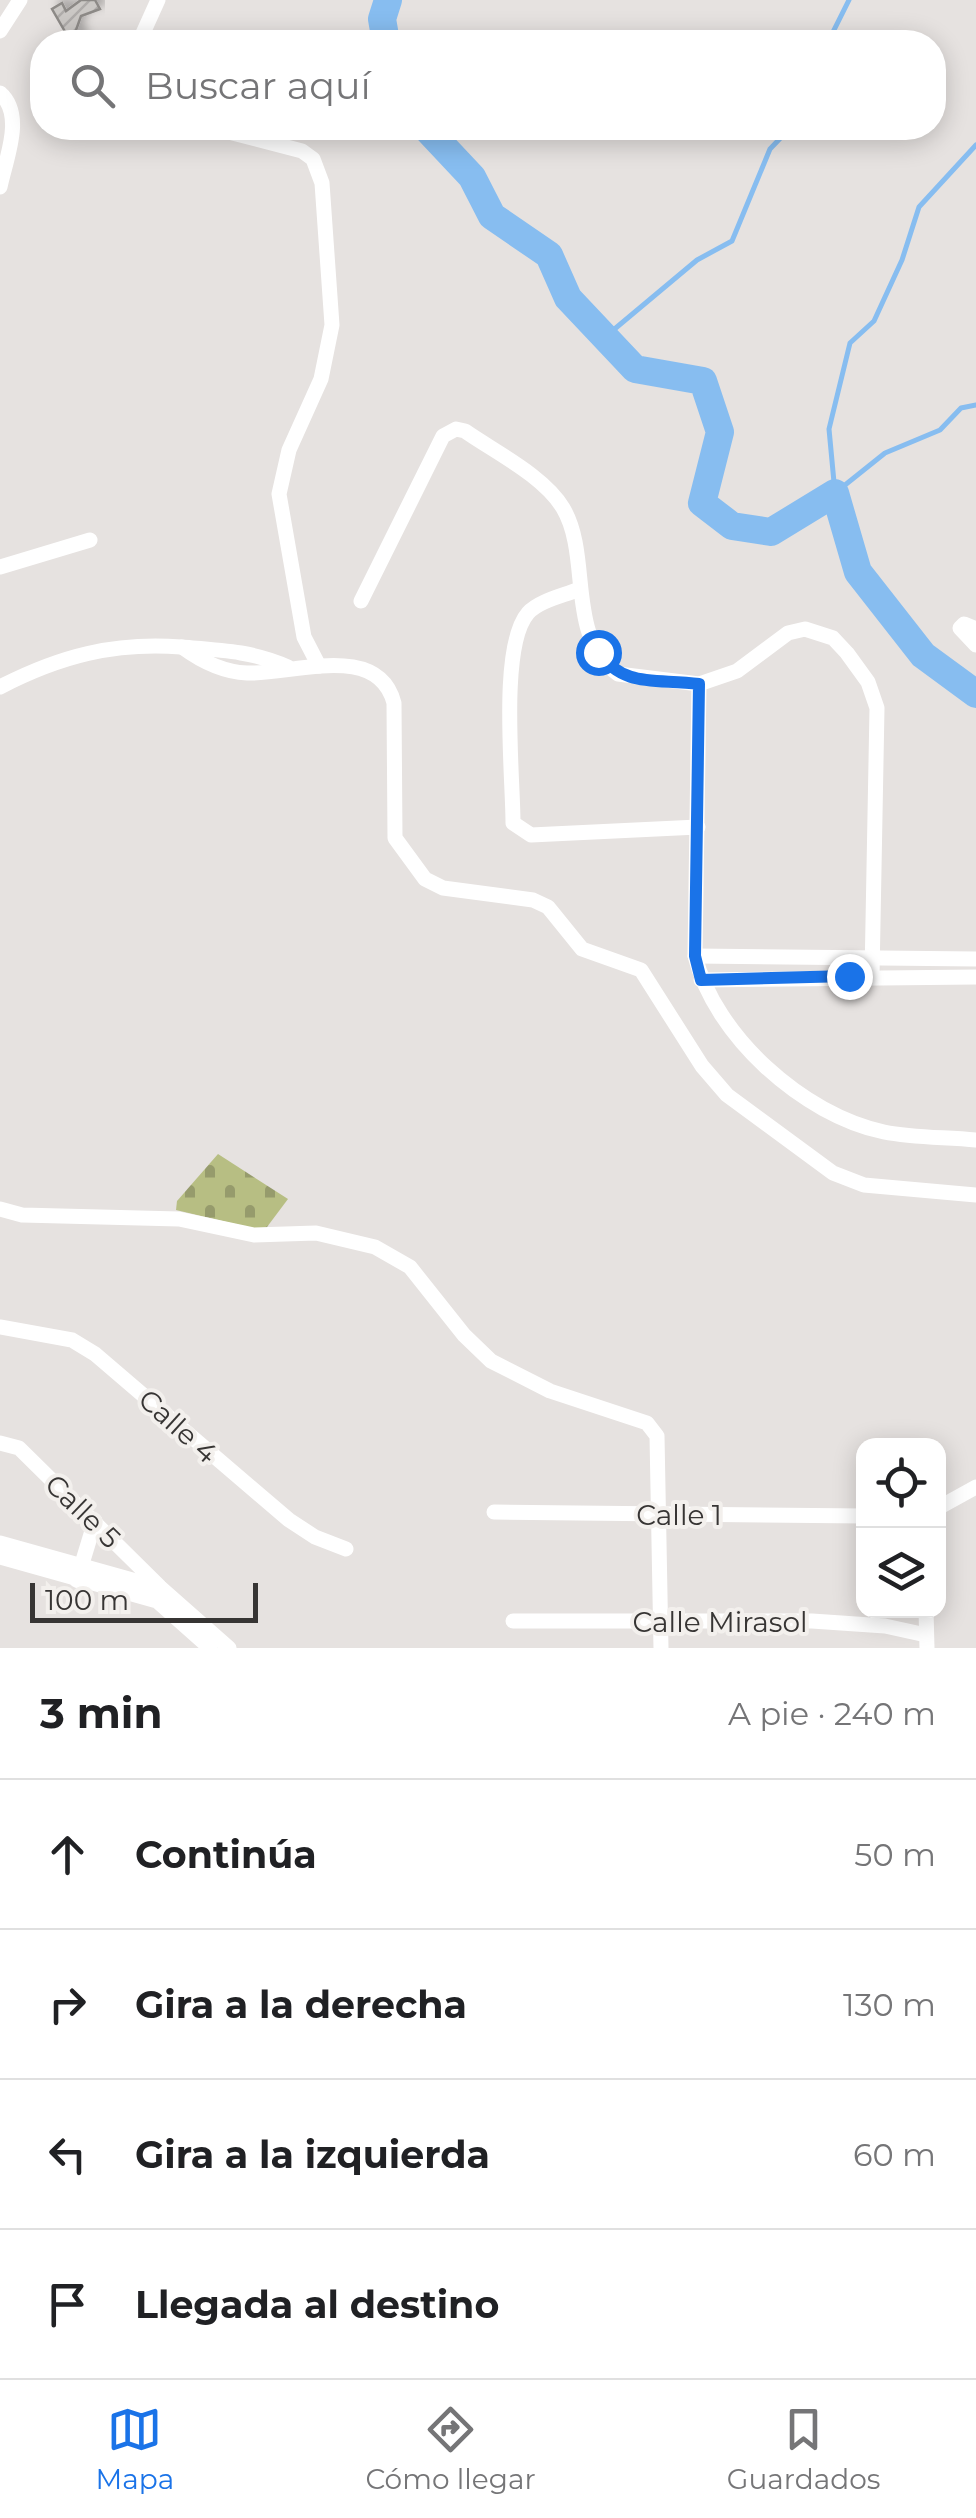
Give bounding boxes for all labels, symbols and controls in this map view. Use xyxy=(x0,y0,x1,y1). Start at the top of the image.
search box xyxy=(30,30,946,140)
icon: search xyxy=(65,58,120,113)
text: Buscar aquí xyxy=(145,62,371,109)
route start xyxy=(576,630,622,676)
route end xyxy=(827,954,873,1000)
street label: Calle 4 xyxy=(132,1382,225,1470)
map controls xyxy=(856,1438,946,1618)
button: locate xyxy=(856,1438,946,1528)
street label: Calle 5 xyxy=(38,1467,128,1555)
street label: Calle 1 xyxy=(636,1498,722,1532)
button: layers xyxy=(856,1528,946,1618)
scale bar xyxy=(30,1578,258,1622)
text: 100 m xyxy=(45,1583,129,1617)
street label: Calle Mirasol xyxy=(632,1605,808,1639)
text: 3 min xyxy=(40,1687,162,1739)
text: A pie · 240 m xyxy=(728,1694,936,1733)
icon: ahead xyxy=(40,1827,95,1882)
text: Continúa xyxy=(135,1831,317,1878)
text: 50 m xyxy=(854,1835,936,1874)
icon: right xyxy=(40,1977,95,2032)
text: Gira a la derecha xyxy=(135,1981,467,2028)
text: 130 m xyxy=(843,1985,936,2024)
icon: left xyxy=(40,2127,95,2182)
text: Gira a la izquierda xyxy=(135,2131,490,2178)
text: 60 m xyxy=(853,2135,936,2174)
icon: arrive xyxy=(40,2277,95,2332)
text: Llegada al destino xyxy=(135,2281,499,2328)
tab: Mapa xyxy=(96,2402,174,2496)
tab: Cómo llegar xyxy=(365,2402,536,2496)
tab: Guardados xyxy=(727,2402,880,2496)

